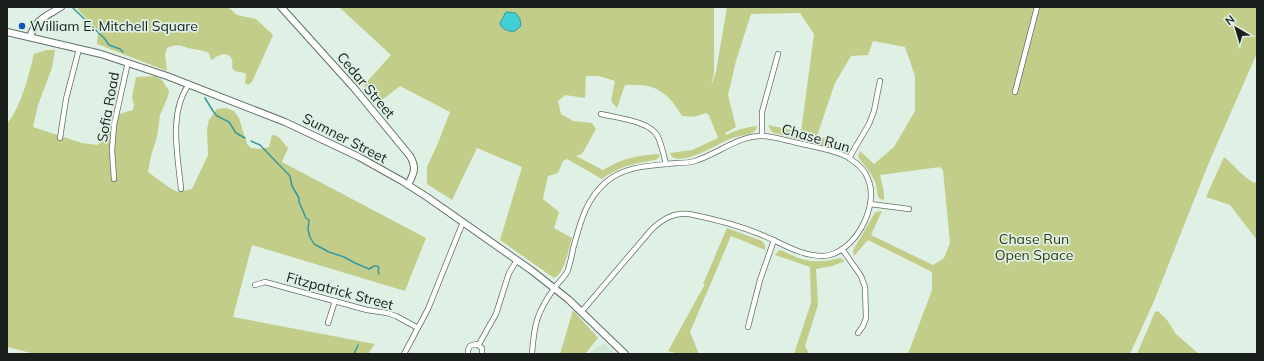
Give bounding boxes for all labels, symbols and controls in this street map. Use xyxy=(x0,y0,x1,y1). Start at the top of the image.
north arrow xyxy=(1216,8,1256,48)
text: N xyxy=(1222,12,1237,28)
place label: William E. Mitchell Square xyxy=(30,17,198,35)
marker: William E. Mitchell Square xyxy=(17,21,27,31)
street label: Cedar Street xyxy=(333,48,399,122)
street label: Sofia Road xyxy=(93,70,123,144)
street label: Sumner Street xyxy=(300,109,390,167)
street label: Chase Run xyxy=(780,120,852,156)
park label: Chase Run Open Space xyxy=(995,230,1073,264)
street label: Fitzpatrick Street xyxy=(285,268,396,314)

